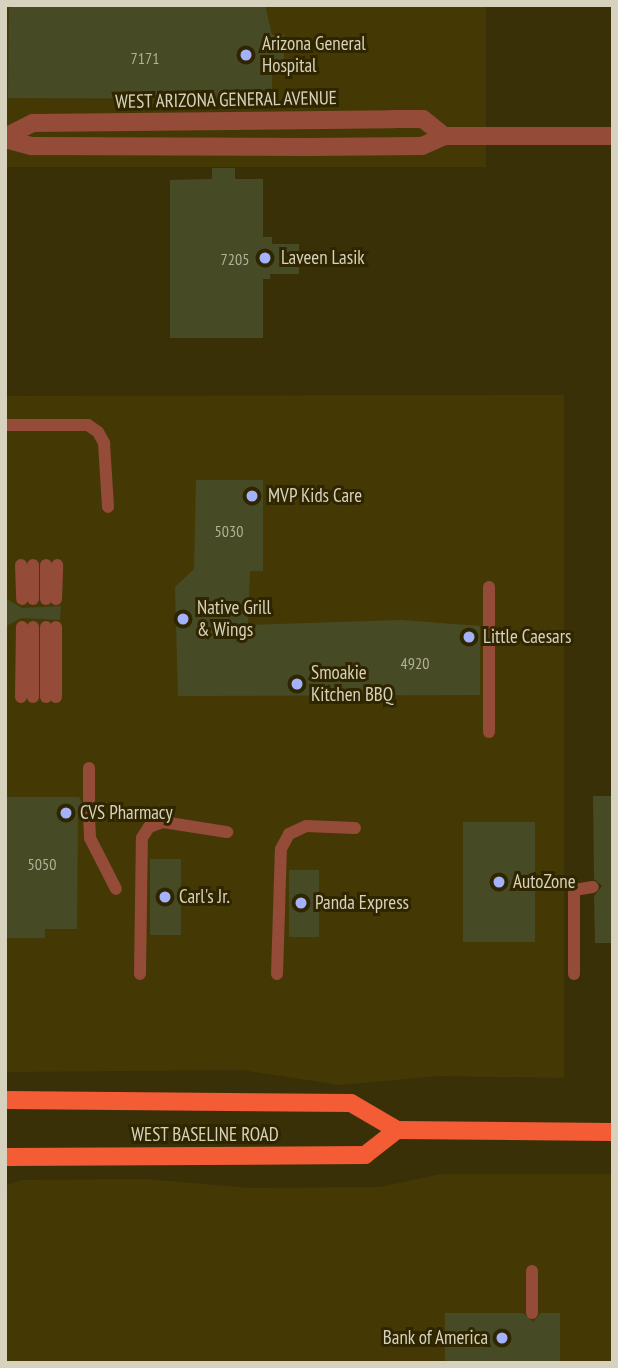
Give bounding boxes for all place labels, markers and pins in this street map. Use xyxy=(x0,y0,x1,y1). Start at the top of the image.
place label: Arizona General Hospital xyxy=(262,33,366,77)
marker: Arizona General Hospital xyxy=(236,45,256,65)
place label: Laveen Lasik xyxy=(281,247,365,269)
marker: Laveen Lasik xyxy=(255,248,275,268)
place label: MVP Kids Care xyxy=(268,485,363,507)
marker: MVP Kids Care xyxy=(242,486,262,506)
place label: Native Grill & Wings xyxy=(197,597,271,641)
marker: Native Grill & Wings xyxy=(175,611,191,627)
place label: Little Caesars xyxy=(483,626,571,648)
marker: Little Caesars xyxy=(461,629,477,645)
place label: Smoakie Kitchen BBQ xyxy=(311,662,393,706)
marker: Smoakie Kitchen BBQ xyxy=(289,676,305,692)
place label: CVS Pharmacy xyxy=(80,802,173,824)
marker: CVS Pharmacy xyxy=(58,805,74,821)
place label: AutoZone xyxy=(513,871,576,893)
marker: AutoZone xyxy=(491,874,507,890)
place label: Carl's Jr. xyxy=(179,886,230,908)
marker: Carl's Jr. xyxy=(157,889,173,905)
place label: Panda Express xyxy=(315,892,409,914)
marker: Panda Express xyxy=(293,895,309,911)
place label: Bank of America xyxy=(382,1327,488,1349)
marker: Bank of America xyxy=(494,1330,510,1346)

